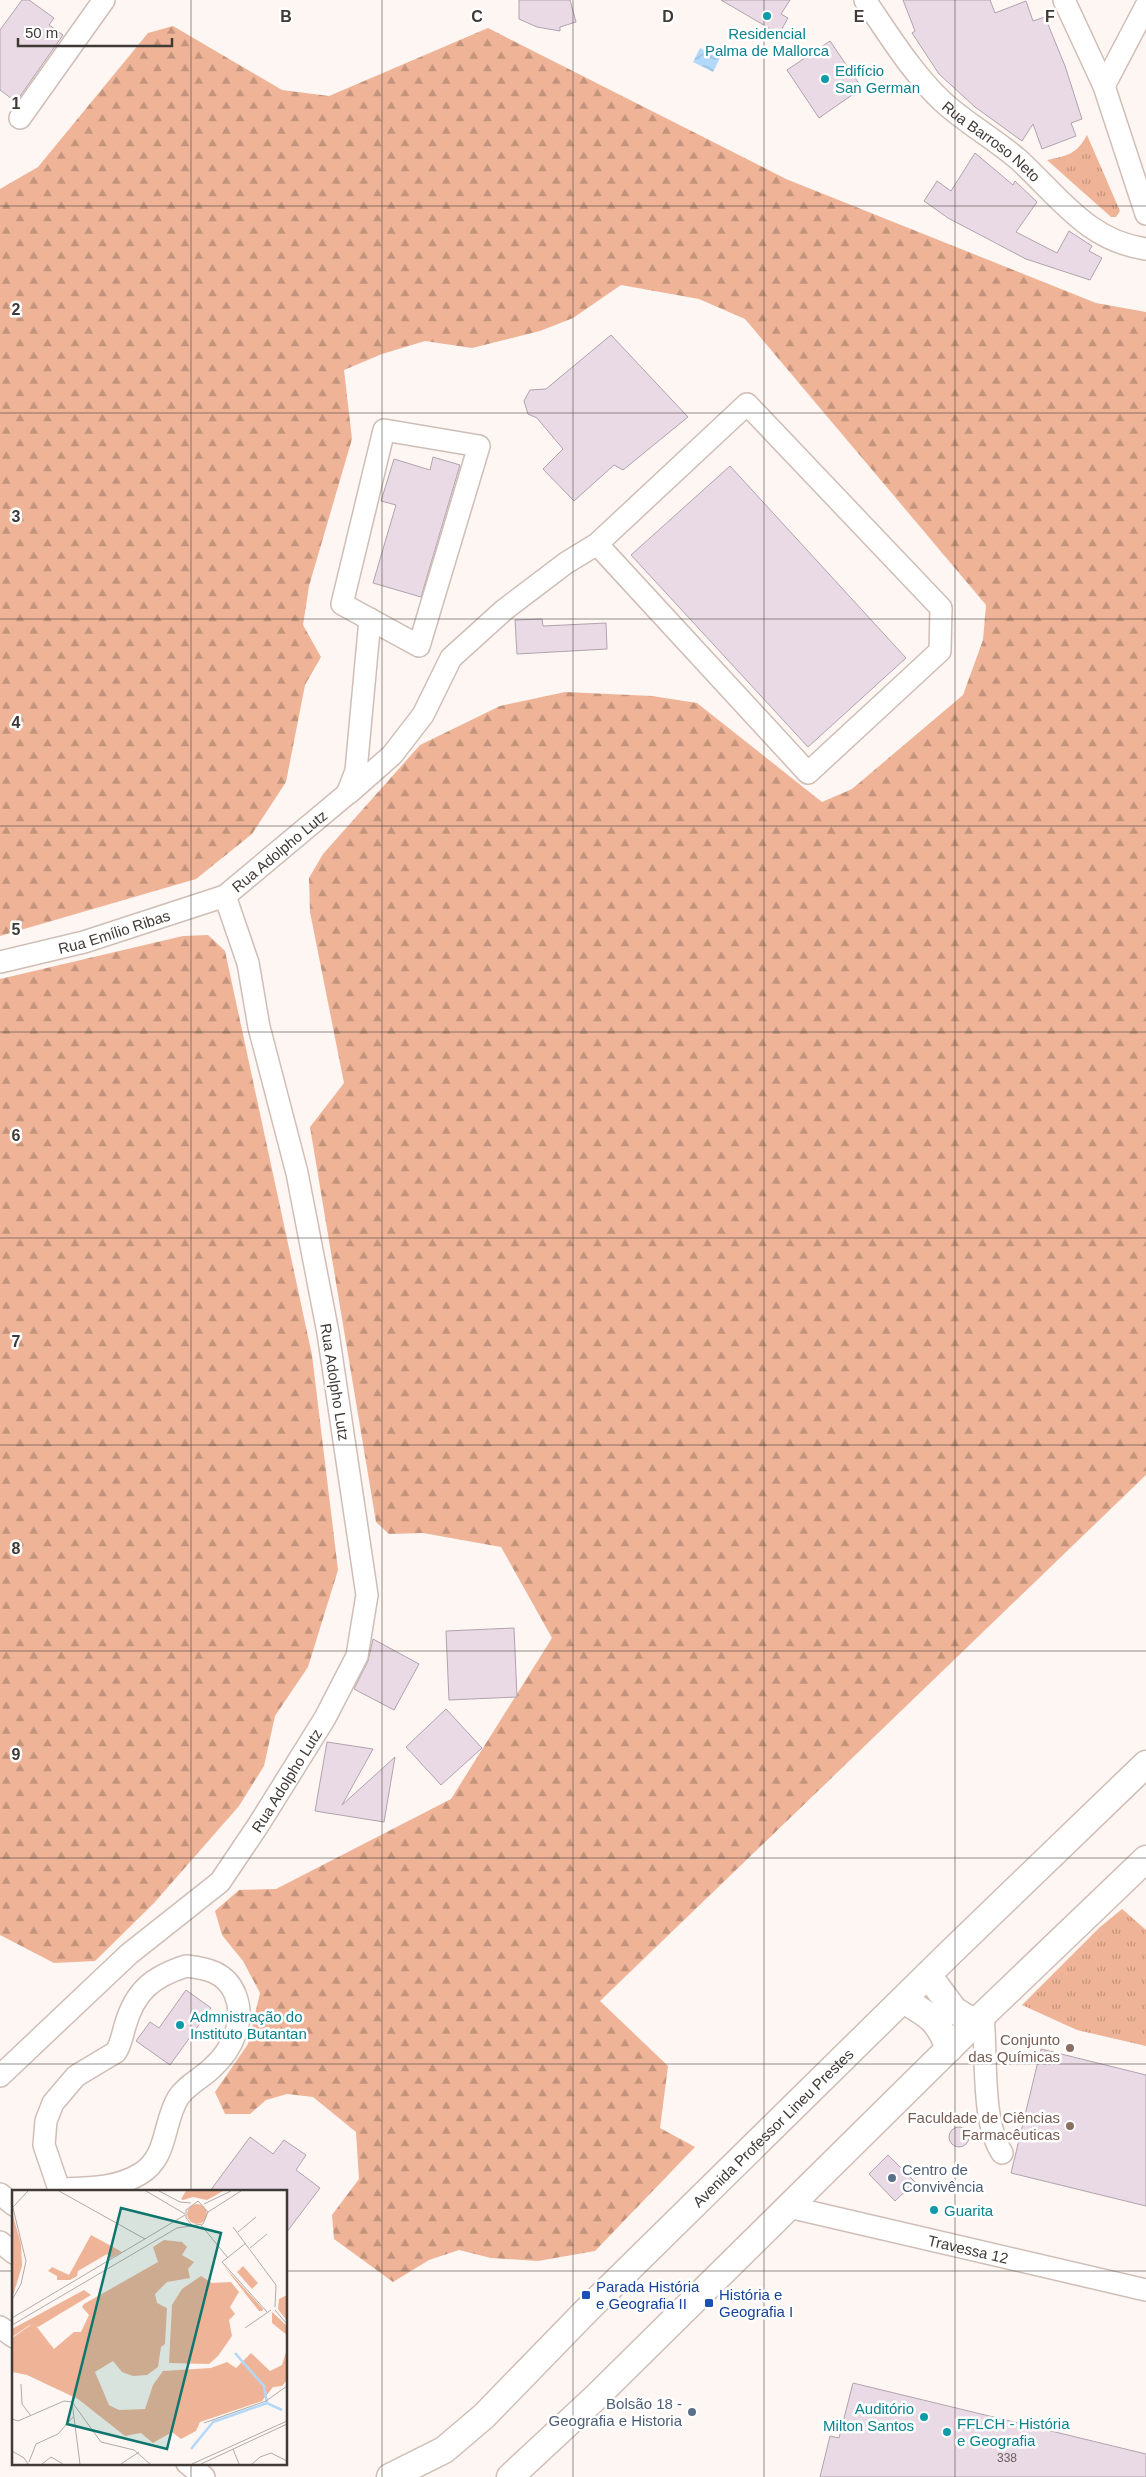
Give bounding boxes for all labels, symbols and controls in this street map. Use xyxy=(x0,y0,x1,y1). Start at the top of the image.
text: B xyxy=(280,8,292,25)
text: C xyxy=(471,8,483,25)
text: D xyxy=(662,8,674,25)
text: E xyxy=(854,8,865,25)
text: F xyxy=(1045,8,1055,25)
marker: Residencial Palma de Mallorca xyxy=(761,10,773,22)
scale bar xyxy=(18,15,171,47)
text: 50 m xyxy=(25,24,58,41)
place label: Residencial Palma de Mallorca xyxy=(705,25,830,59)
place label: Edifício San German xyxy=(835,62,920,96)
marker: Edifício San German xyxy=(819,73,831,85)
text: 1 xyxy=(12,95,21,112)
street label: Rua Barroso Neto xyxy=(939,97,1044,185)
text: 2 xyxy=(12,301,21,318)
text: 3 xyxy=(12,508,21,525)
text: 4 xyxy=(12,714,21,731)
street label: Rua Adolpho Lutz xyxy=(228,806,330,895)
street label: Rua Emílio Ribas xyxy=(56,906,172,956)
text: 5 xyxy=(12,921,21,938)
text: 6 xyxy=(12,1127,21,1144)
street label: Rua Adolpho Lutz xyxy=(317,1322,353,1442)
text: 7 xyxy=(12,1333,21,1350)
text: 8 xyxy=(12,1540,21,1557)
street label: Rua Adolpho Lutz xyxy=(248,1725,325,1835)
text: 9 xyxy=(12,1746,21,1763)
place label: Admnistração do Instituto Butantan xyxy=(190,2008,307,2042)
marker: Admnistração do Instituto Butantan xyxy=(174,2019,186,2031)
place label: Conjunto das Químicas xyxy=(968,2031,1060,2065)
marker: Conjunto das Químicas xyxy=(1064,2042,1076,2054)
street label: Avenida Professor Lineu Prestes xyxy=(689,2045,856,2210)
place label: Faculdade de Ciências Farmacêuticas xyxy=(907,2109,1060,2143)
marker: Faculdade de Ciências Farmacêuticas xyxy=(1064,2120,1076,2132)
place label: Centro de Convivência xyxy=(902,2161,984,2195)
marker: Centro de Convivência xyxy=(886,2172,898,2184)
inset map xyxy=(12,2190,288,2464)
place label: Guarita xyxy=(944,2202,994,2219)
marker: Guarita xyxy=(928,2204,940,2216)
street label: Travessa 12 xyxy=(926,2231,1010,2266)
place label: Parada História e Geografia II xyxy=(596,2278,700,2312)
place label: História e Geografia I xyxy=(719,2286,793,2320)
marker: Parada História e Geografia II xyxy=(580,2289,592,2301)
marker: História e Geografia I xyxy=(703,2297,715,2309)
place label: Bolsão 18 - Geografia e Historia xyxy=(549,2395,683,2429)
place label: Auditório Milton Santos xyxy=(823,2400,914,2434)
marker: Bolsão 18 - Geografia e Historia xyxy=(686,2406,698,2418)
marker: Auditório Milton Santos xyxy=(918,2411,930,2423)
place label: FFLCH - História e Geografia xyxy=(957,2415,1070,2449)
marker: FFLCH - História e Geografia xyxy=(941,2426,953,2438)
house number: 338 xyxy=(997,2451,1017,2465)

